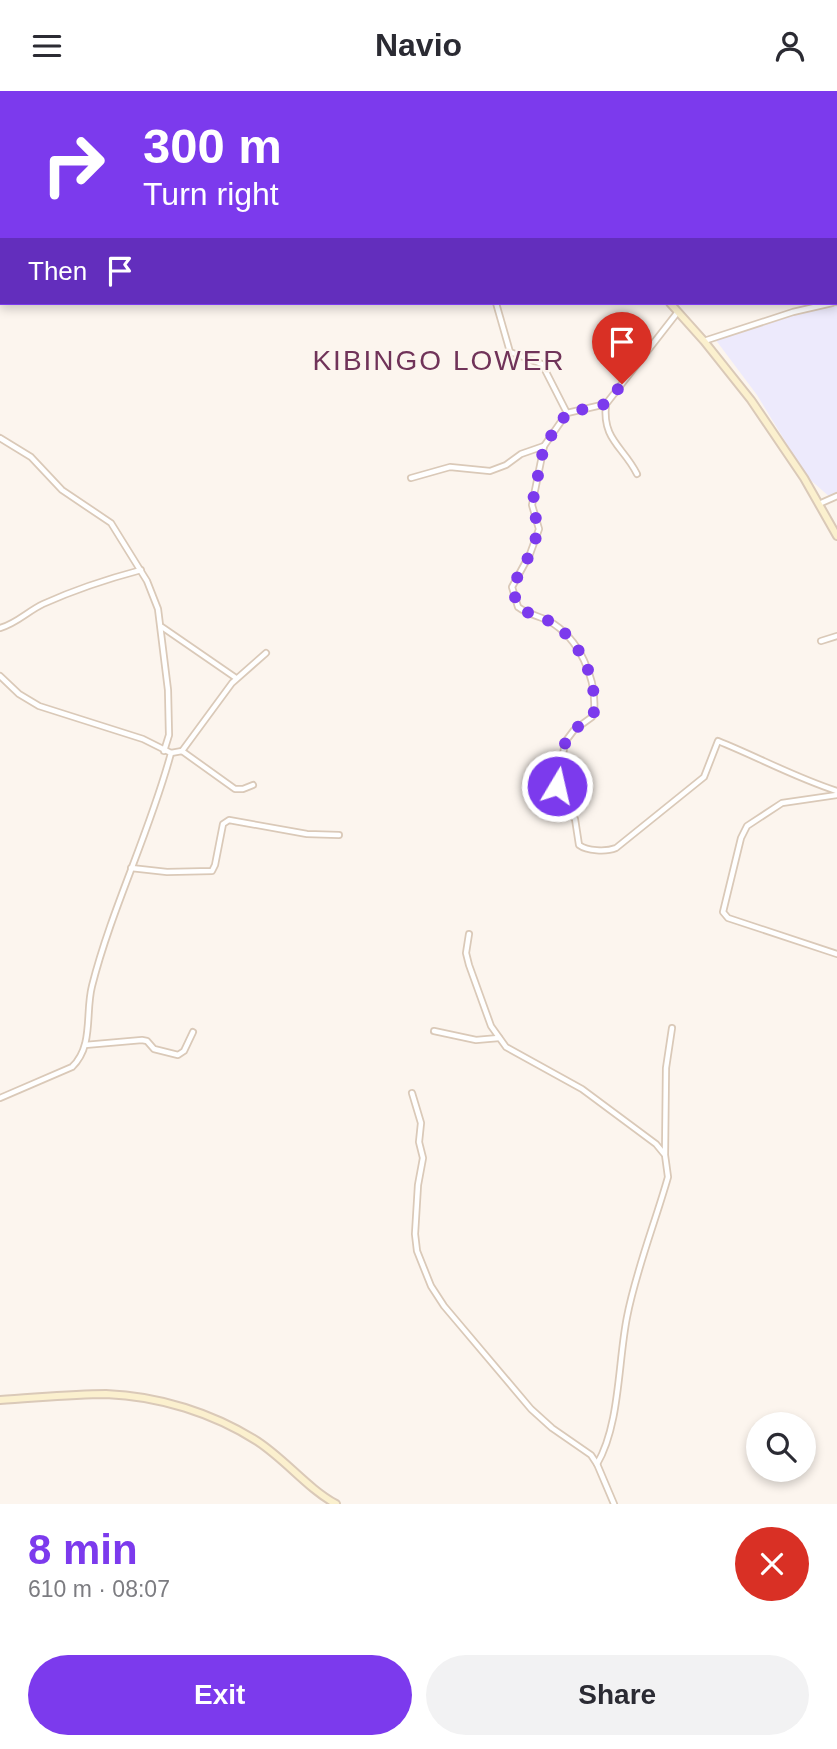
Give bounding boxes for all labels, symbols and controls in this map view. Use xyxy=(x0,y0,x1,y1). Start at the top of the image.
icon: menu xyxy=(28,27,66,65)
text: Navio xyxy=(375,27,462,63)
icon: person xyxy=(771,27,809,65)
icon: right xyxy=(28,119,119,210)
text: 300 m xyxy=(143,119,282,173)
text: Turn right xyxy=(143,176,279,212)
icon: arrive xyxy=(101,252,139,290)
text: Then xyxy=(28,256,87,286)
pin xyxy=(592,312,652,384)
icon: arrive xyxy=(603,323,641,361)
district label: KIBINGO LOWER xyxy=(312,345,566,376)
position arrow xyxy=(520,749,594,823)
map controls xyxy=(746,1412,816,1482)
button: search xyxy=(746,1412,816,1482)
text: 8 min xyxy=(28,1526,138,1573)
button: close xyxy=(735,1527,809,1601)
text: 610 m · 08:07 xyxy=(28,1576,170,1602)
button: Exit xyxy=(28,1655,412,1735)
button: Share xyxy=(426,1655,809,1735)

